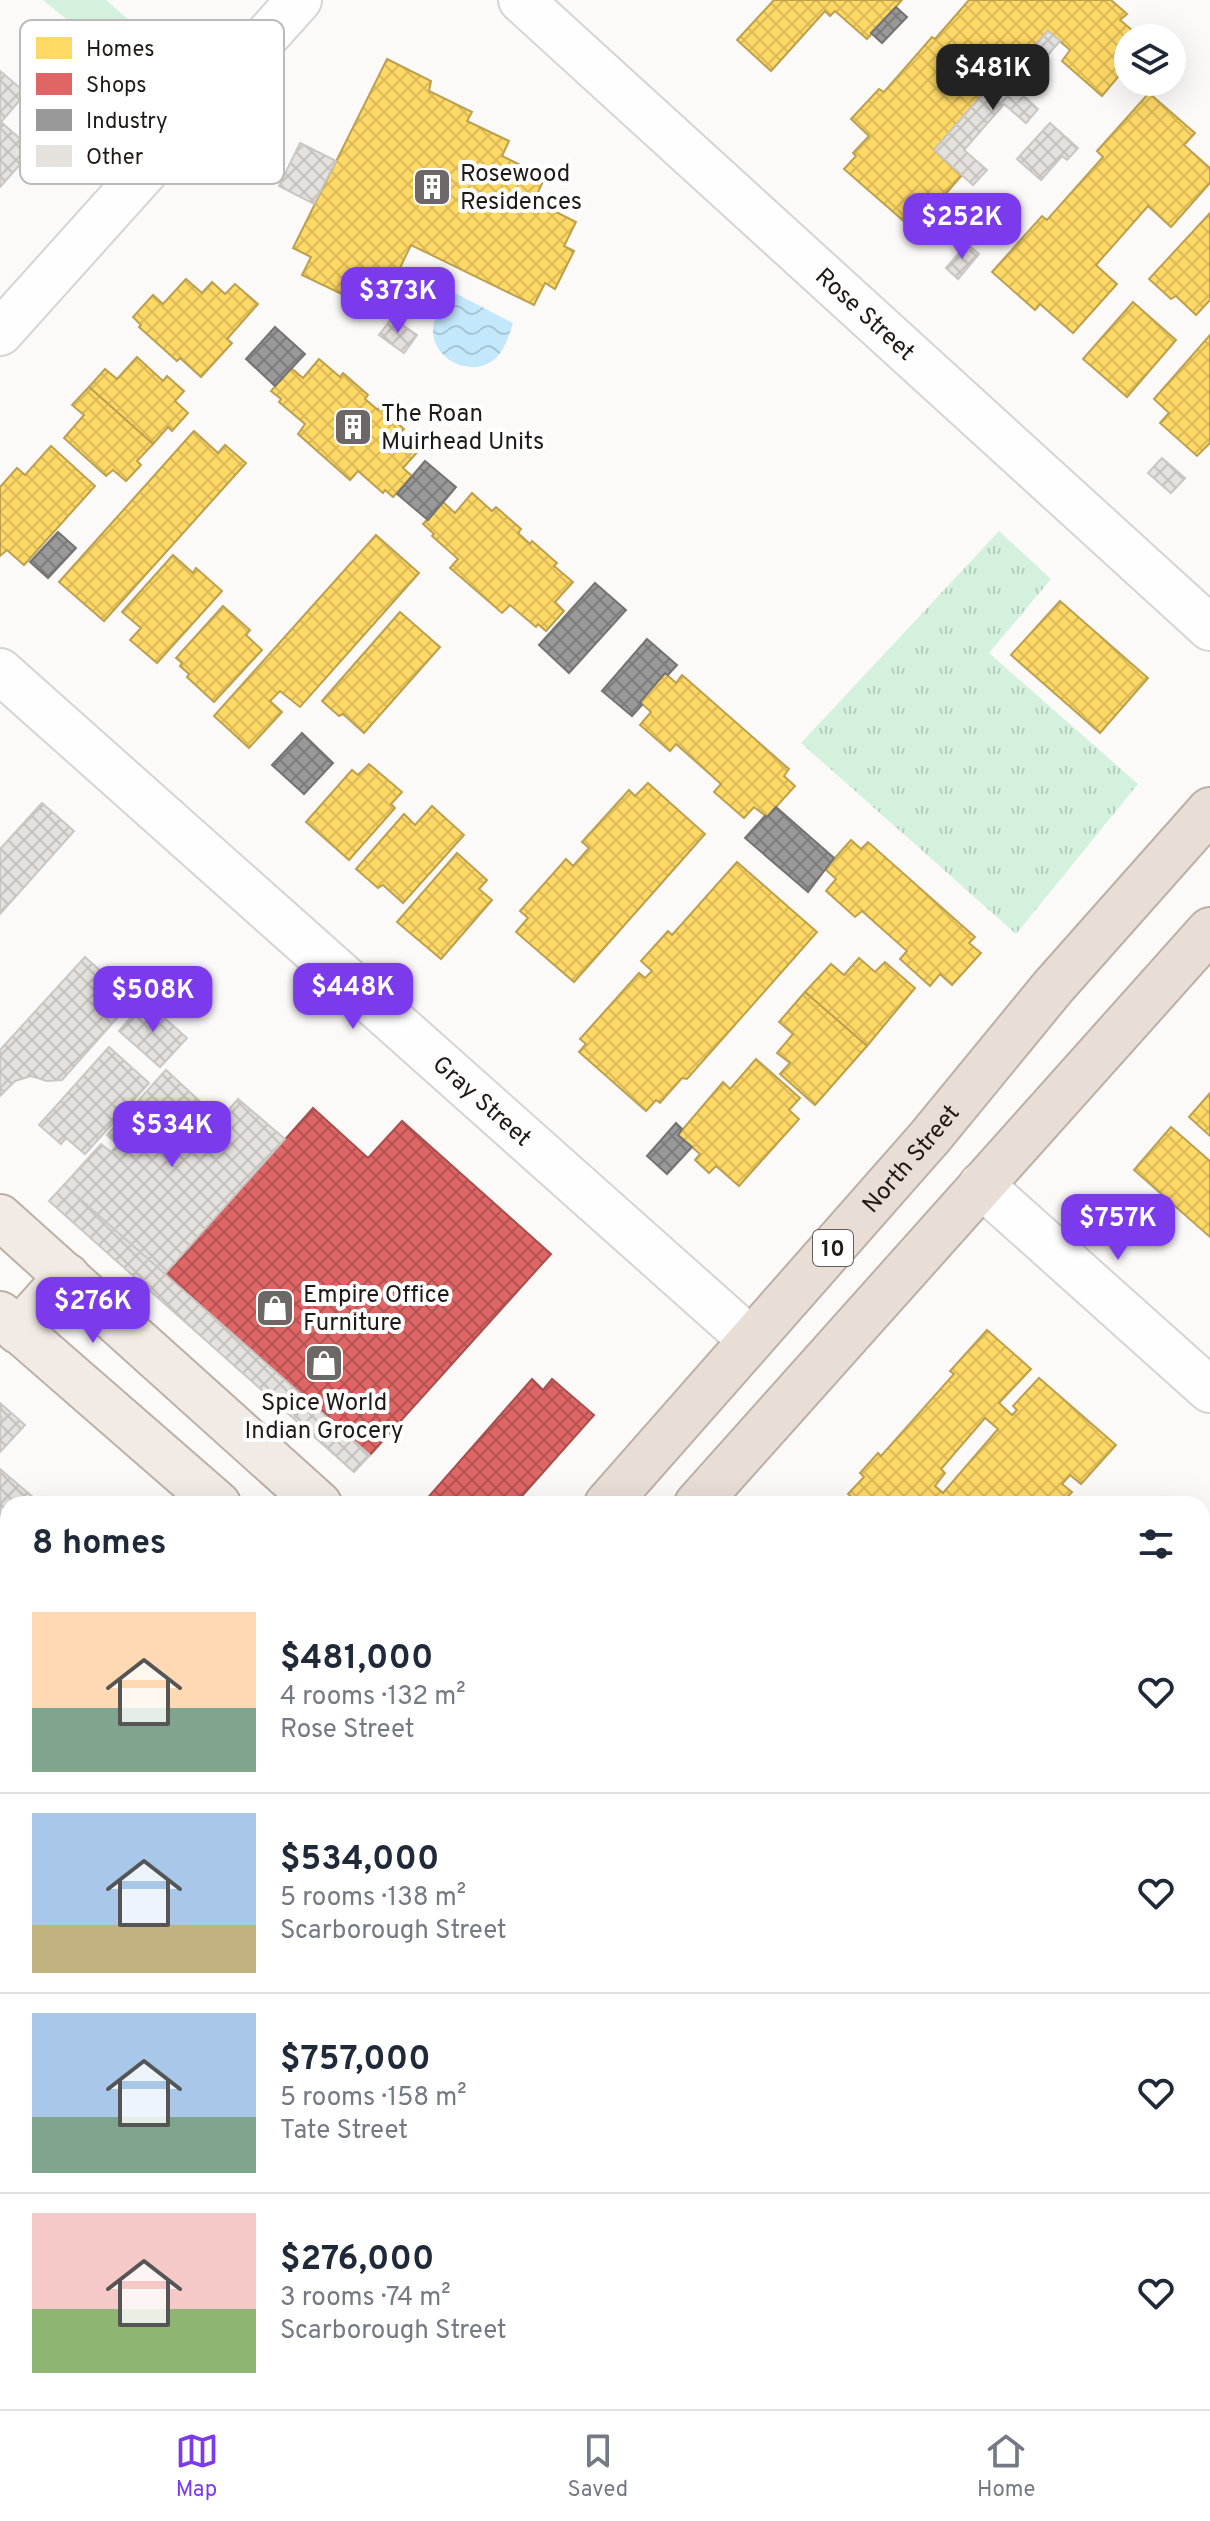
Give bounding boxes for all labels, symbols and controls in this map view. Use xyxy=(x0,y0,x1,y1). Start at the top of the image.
legend xyxy=(20,20,284,184)
map controls xyxy=(1114,24,1186,96)
button: layers xyxy=(1114,24,1186,96)
text: Homes xyxy=(86,37,155,64)
pin: $481K xyxy=(937,44,1049,112)
text: $481K xyxy=(954,53,1032,86)
text: Shops xyxy=(86,73,147,100)
text: Industry xyxy=(86,109,168,136)
text: Other xyxy=(86,145,144,172)
place label: Rosewood Residences xyxy=(460,160,582,218)
building icon: Rosewood Residences xyxy=(411,166,453,208)
pin: $252K xyxy=(906,193,1018,261)
text: $252K xyxy=(921,202,1003,235)
street label: Rose Street xyxy=(808,262,920,368)
pin: $373K xyxy=(342,267,454,335)
text: $373K xyxy=(359,276,437,309)
place label: The Roan Muirhead Units xyxy=(381,400,544,458)
building icon: The Roan Muirhead Units xyxy=(332,406,374,448)
pin: $448K xyxy=(297,963,409,1031)
pin: $508K xyxy=(97,966,209,1034)
text: $448K xyxy=(311,972,395,1005)
text: $508K xyxy=(111,975,195,1008)
street label: Gray Street xyxy=(425,1050,537,1154)
street label: North Street xyxy=(857,1099,967,1220)
pin: $534K xyxy=(116,1101,228,1169)
text: $534K xyxy=(131,1110,213,1143)
pin: $757K xyxy=(1062,1194,1174,1262)
text: $757K xyxy=(1079,1203,1157,1236)
road number: 10 xyxy=(813,1230,853,1266)
pin: $276K xyxy=(37,1277,149,1345)
place label: Empire Office Furniture xyxy=(303,1281,450,1339)
text: $276K xyxy=(54,1286,132,1319)
shop icon: Empire Office Furniture xyxy=(254,1287,296,1329)
shop icon: Spice World Indian Grocery xyxy=(303,1342,345,1384)
place label: Spice World Indian Grocery xyxy=(245,1389,403,1447)
icon: filters xyxy=(1134,1522,1178,1566)
text: 8 homes xyxy=(32,1523,166,1566)
text: $481,000 xyxy=(280,1638,433,1681)
icon: home xyxy=(96,1644,192,1740)
icon: heart xyxy=(1134,1670,1178,1714)
text: 4 rooms · 132 m² xyxy=(280,1681,466,1714)
text: Rose Street xyxy=(280,1714,415,1747)
text: $534,000 xyxy=(280,1839,439,1882)
icon: home xyxy=(96,1845,192,1941)
icon: heart xyxy=(1134,1871,1178,1915)
text: 5 rooms · 138 m² xyxy=(280,1882,466,1915)
text: Scarborough Street xyxy=(280,1915,507,1948)
text: $757,000 xyxy=(280,2039,431,2082)
icon: home xyxy=(96,2045,192,2141)
icon: heart xyxy=(1134,2071,1178,2115)
text: 5 rooms · 158 m² xyxy=(280,2082,467,2115)
text: Tate Street xyxy=(280,2115,408,2148)
text: $276,000 xyxy=(280,2239,434,2282)
icon: home xyxy=(96,2245,192,2341)
icon: heart xyxy=(1134,2271,1178,2315)
text: 3 rooms · 74 m² xyxy=(280,2282,451,2315)
text: Scarborough Street xyxy=(280,2315,507,2348)
tab: Map xyxy=(175,2429,219,2504)
tab: Saved xyxy=(568,2429,628,2504)
tab: Home xyxy=(977,2429,1035,2504)

